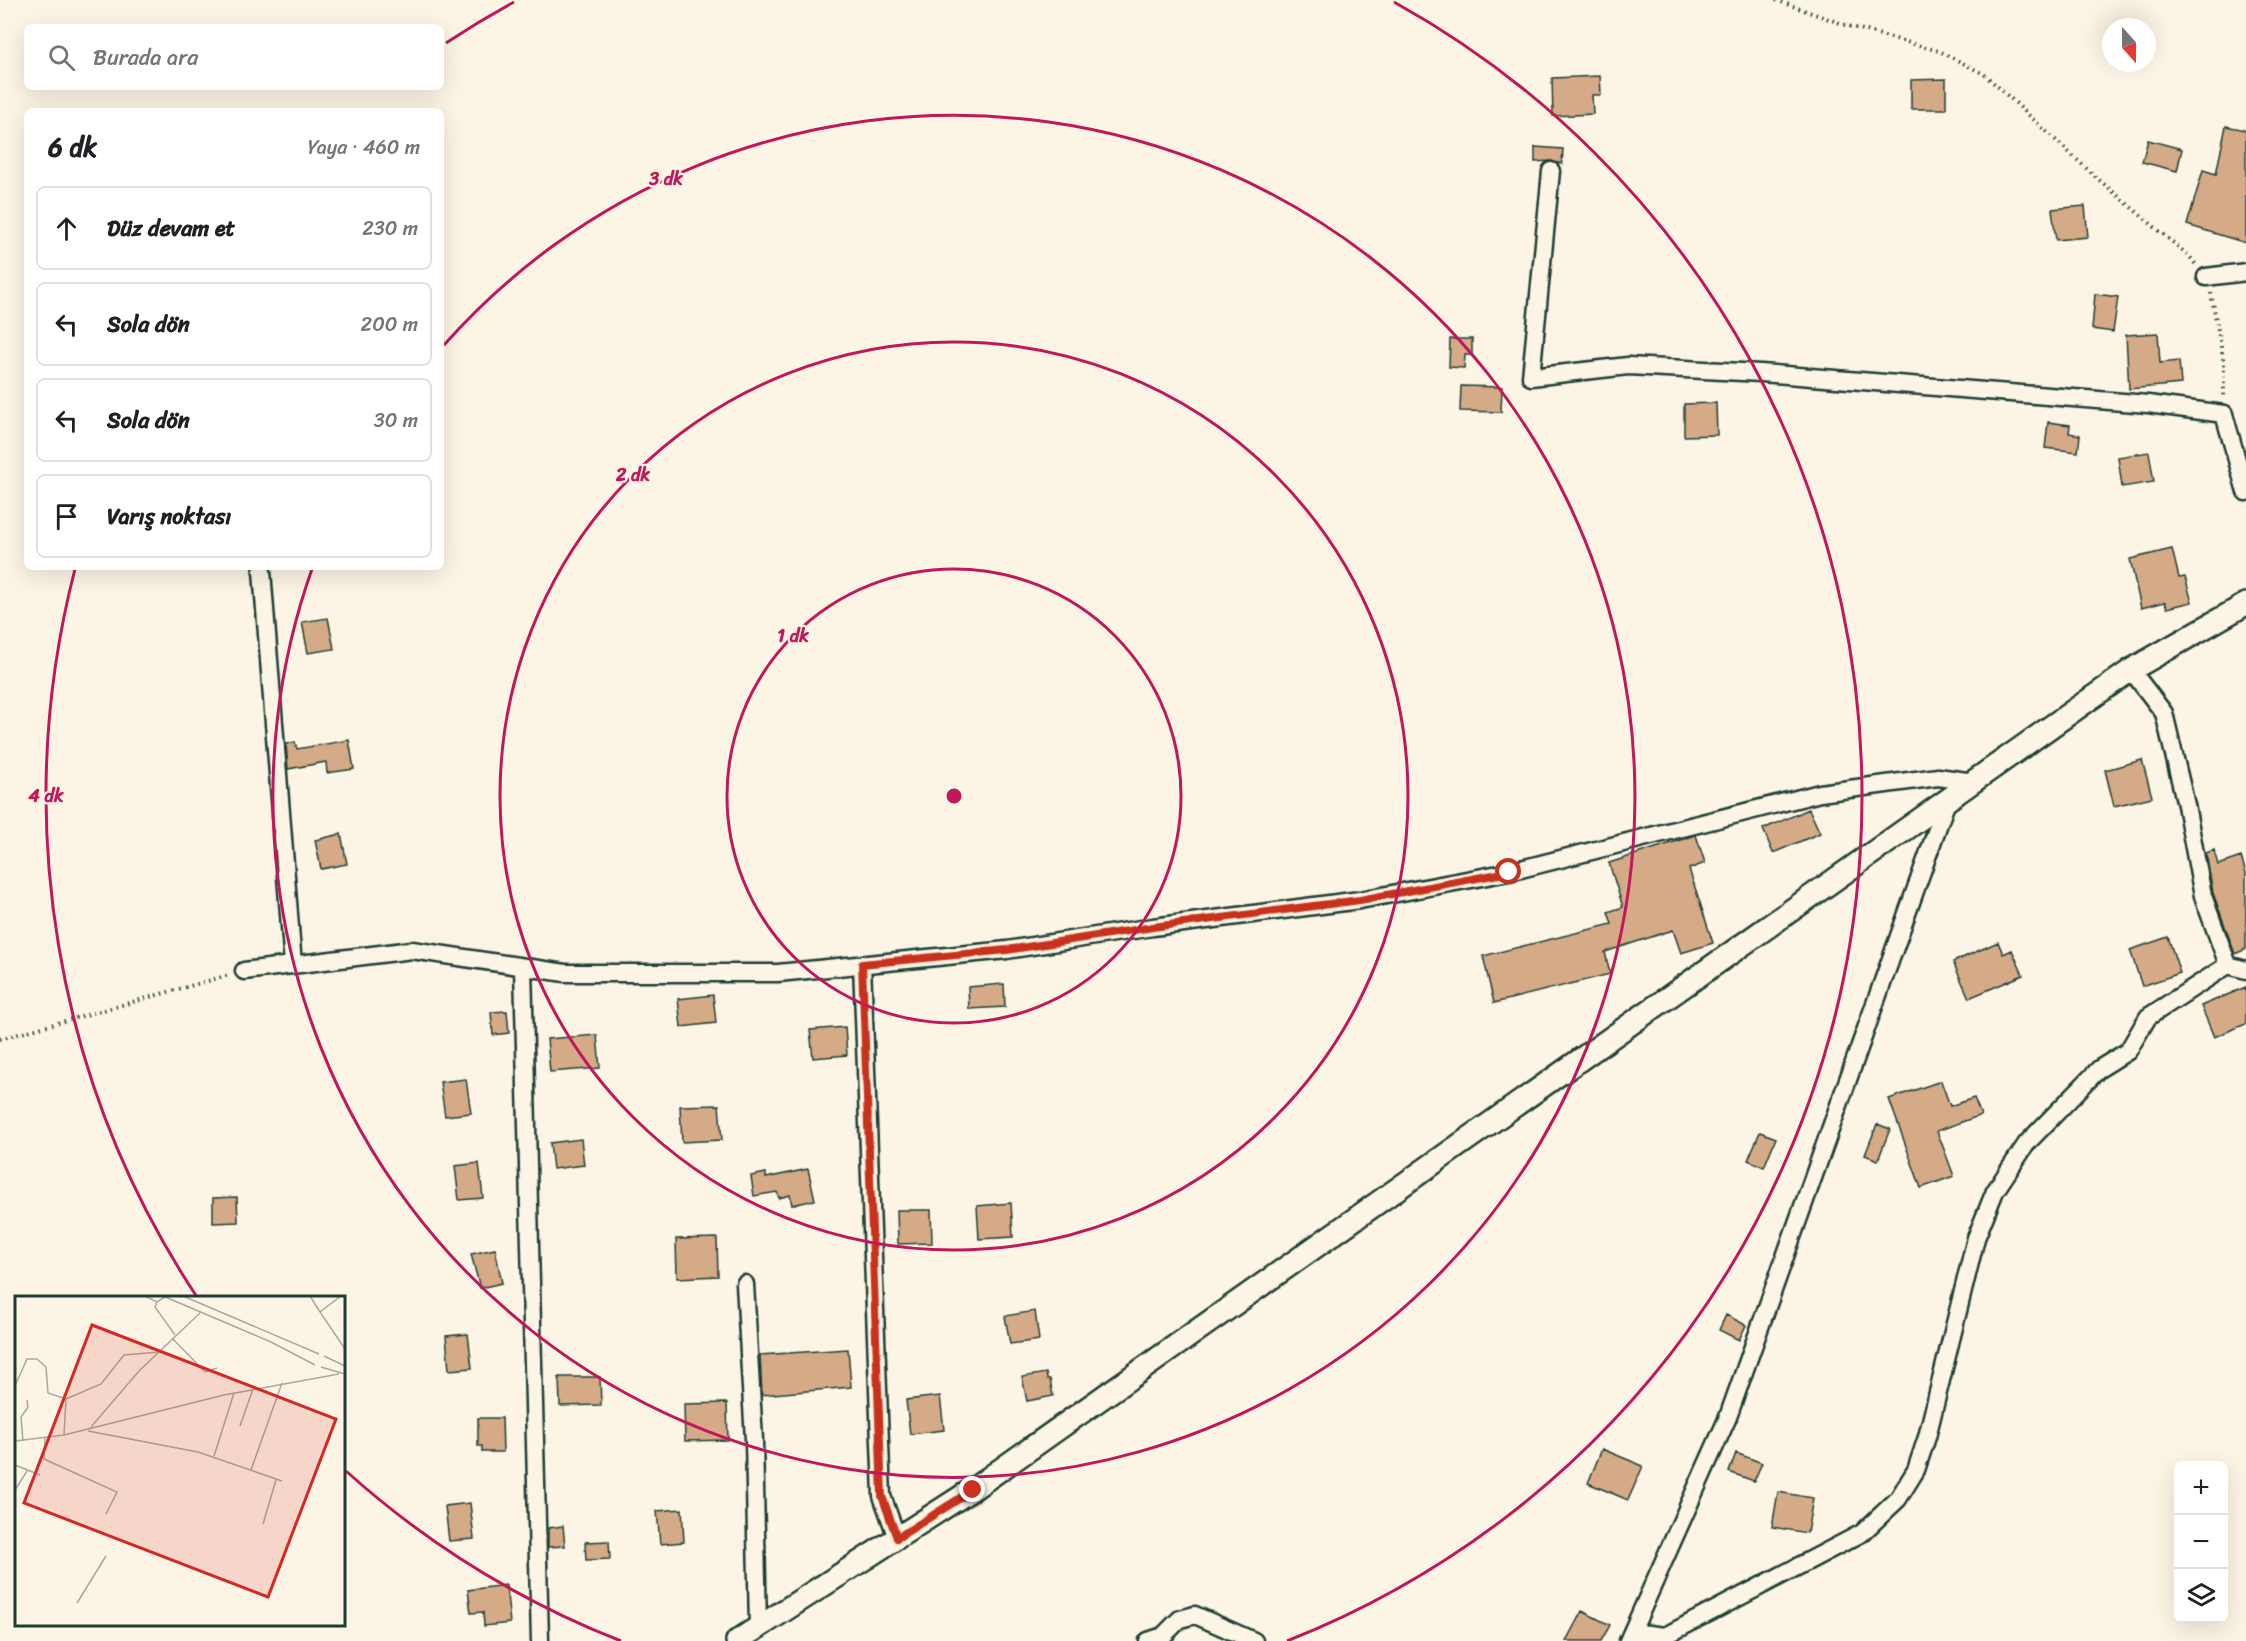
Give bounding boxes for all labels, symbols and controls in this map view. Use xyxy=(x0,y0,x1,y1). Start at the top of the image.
north arrow xyxy=(2102,18,2156,72)
search box xyxy=(24,24,444,90)
text: Burada ara xyxy=(93,38,198,77)
icon: search xyxy=(45,41,78,74)
text: 6 dk xyxy=(48,124,97,170)
text: Yaya · 460 m xyxy=(308,130,420,165)
text: 3 dk xyxy=(648,163,683,195)
text: Düz devam et xyxy=(107,209,235,248)
text: 230 m xyxy=(362,211,418,246)
icon: ahead xyxy=(50,212,83,245)
text: Sola dön xyxy=(107,305,190,344)
text: 200 m xyxy=(361,307,418,342)
icon: left xyxy=(50,308,83,341)
text: Sola dön xyxy=(107,401,190,440)
text: 30 m xyxy=(374,403,418,438)
icon: left xyxy=(50,404,83,437)
text: 2 dk xyxy=(615,459,650,491)
text: Varış noktası xyxy=(107,497,231,536)
icon: arrive xyxy=(50,500,83,533)
text: 1 dk xyxy=(777,620,809,652)
text: 4 dk xyxy=(28,780,64,812)
centre of rings xyxy=(944,786,964,806)
route start xyxy=(1495,858,1521,884)
inset map xyxy=(15,1296,345,1626)
map controls xyxy=(2174,1461,2228,1623)
button: + xyxy=(2174,1461,2228,1515)
route end xyxy=(959,1476,985,1502)
button: − xyxy=(2174,1515,2228,1569)
button: layers xyxy=(2174,1569,2228,1623)

